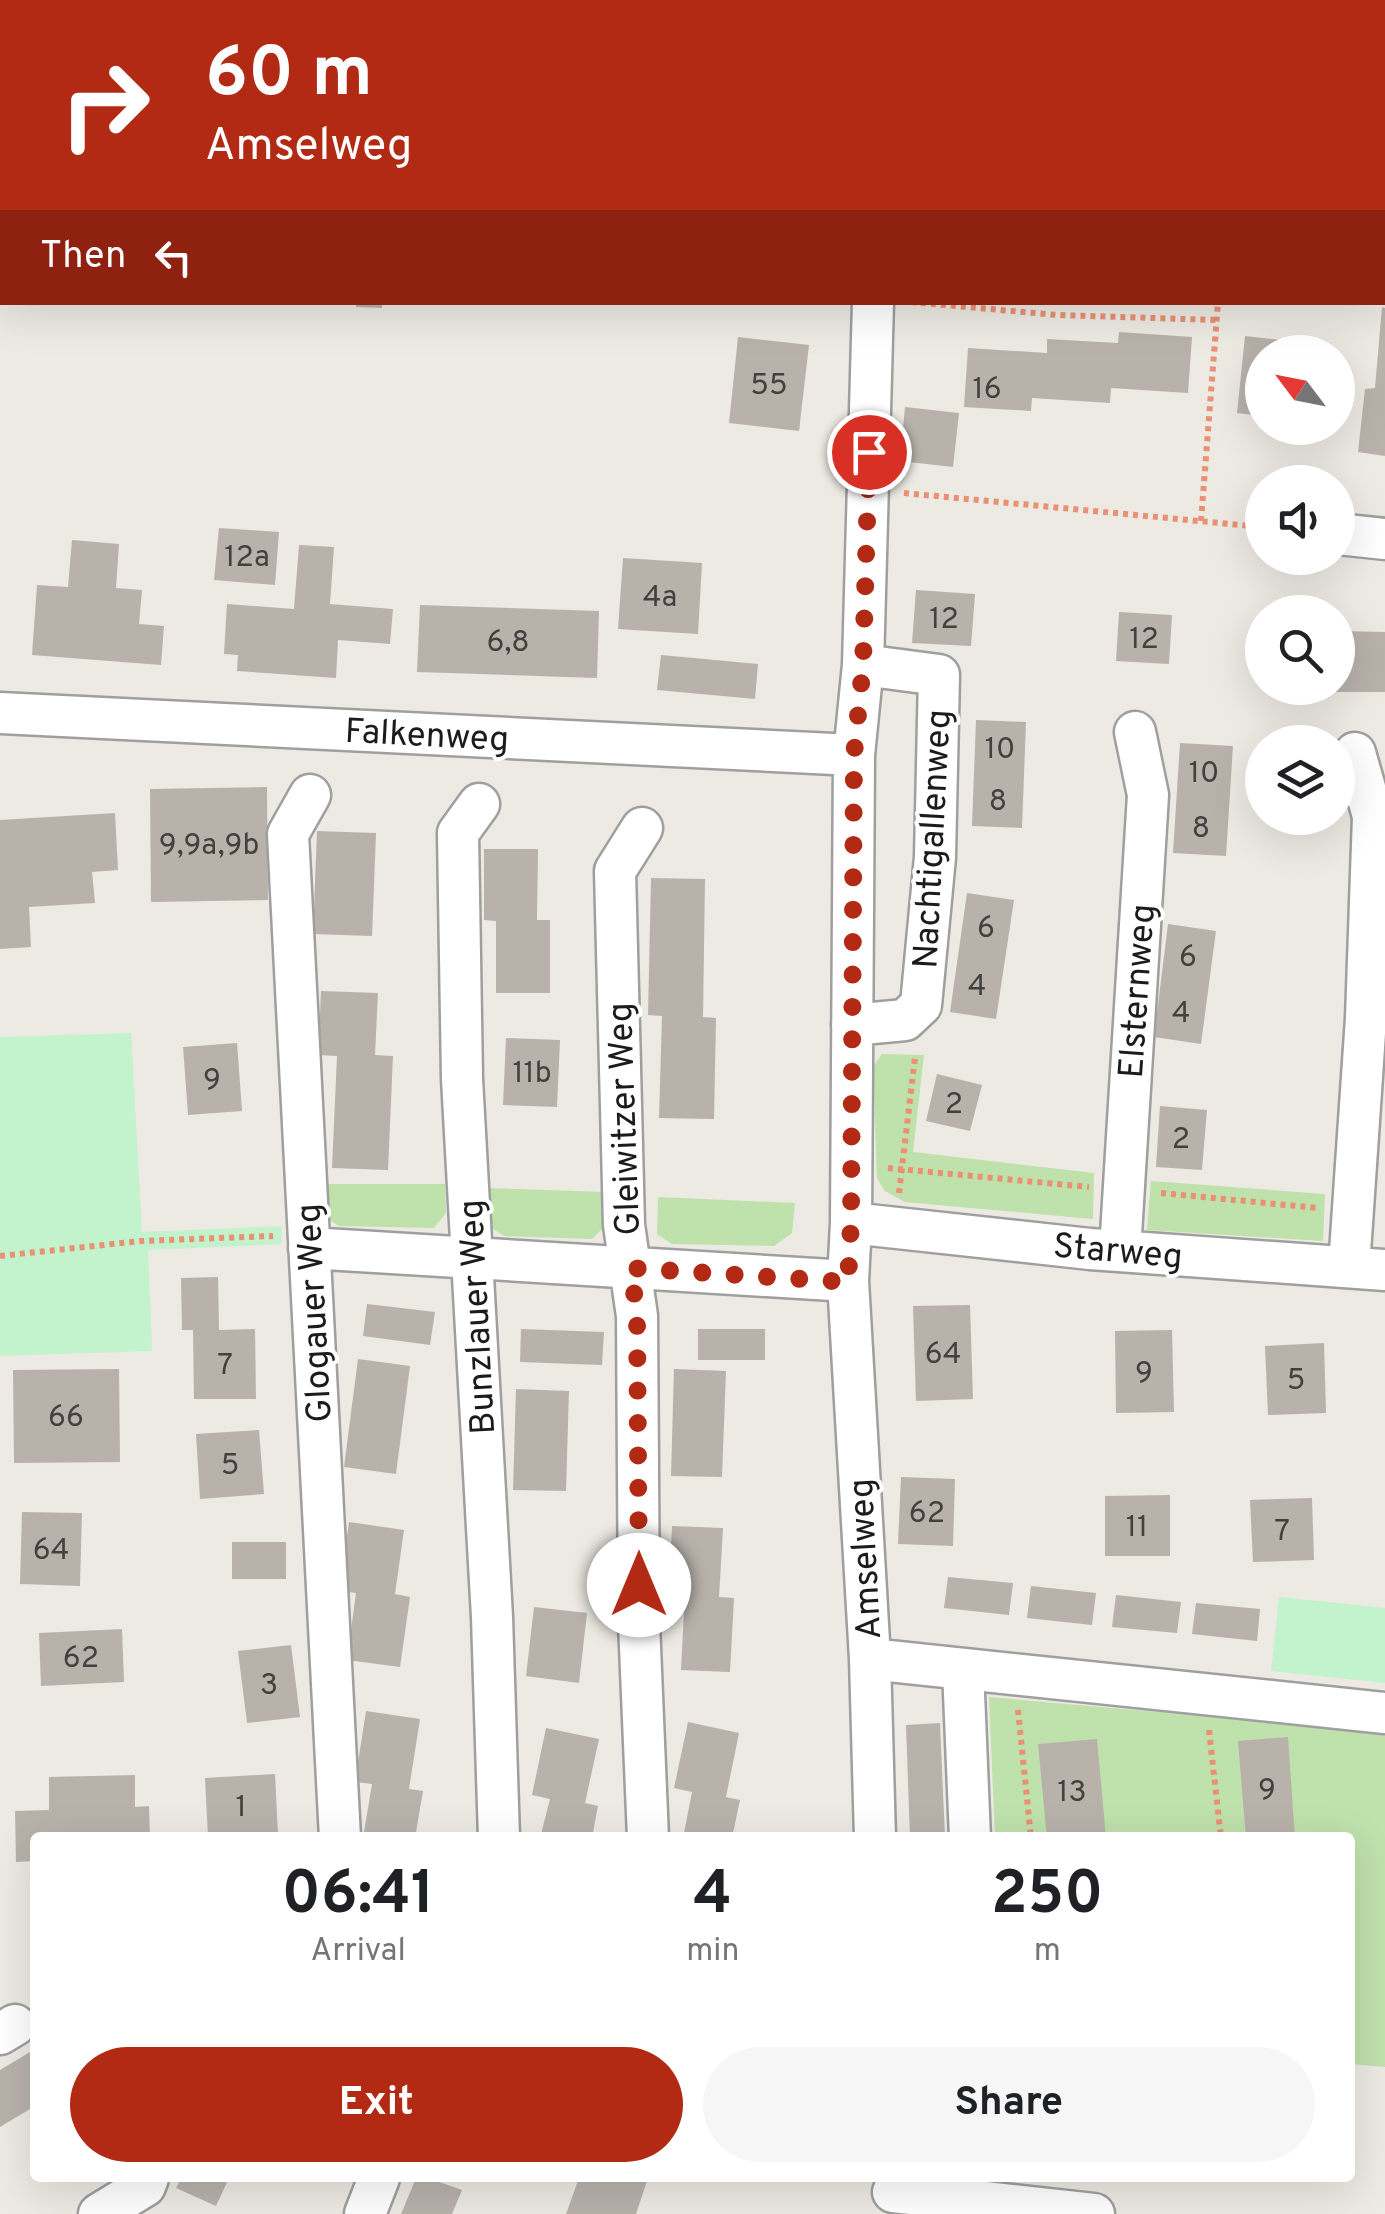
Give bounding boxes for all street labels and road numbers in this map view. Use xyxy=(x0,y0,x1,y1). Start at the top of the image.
street label: Nachtigallenweg xyxy=(905,708,963,970)
street label: Falkenweg xyxy=(344,711,510,763)
street label: Elsternweg xyxy=(1111,902,1167,1080)
street label: Gleiwitzer Weg xyxy=(600,1002,652,1236)
street label: Bunzlauer Weg xyxy=(451,1198,507,1436)
street label: Glogauer Weg xyxy=(288,1202,344,1424)
street label: Starweg xyxy=(1051,1225,1184,1281)
street label: Amselweg xyxy=(841,1477,893,1641)

